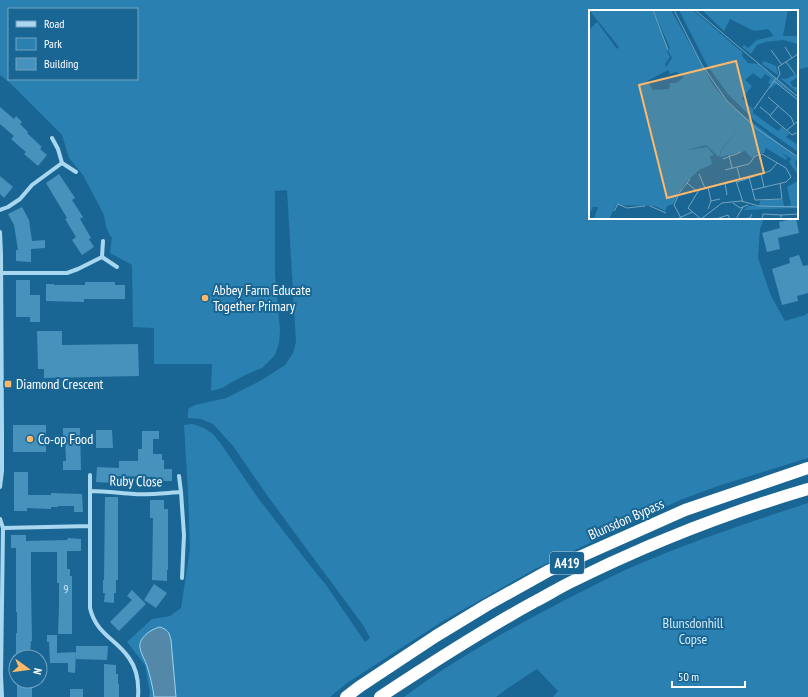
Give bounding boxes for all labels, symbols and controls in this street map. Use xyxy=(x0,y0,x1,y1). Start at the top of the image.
legend xyxy=(8,8,138,80)
inset map xyxy=(589,10,798,219)
text: Road xyxy=(44,16,64,31)
text: Park xyxy=(44,36,62,51)
text: Building xyxy=(44,56,79,71)
place label: Abbey Farm Educate Together Primary xyxy=(213,281,311,315)
marker: Abbey Farm Educate Together Primary xyxy=(200,293,210,303)
place label: Diamond Crescent xyxy=(16,375,104,393)
marker: Diamond Crescent xyxy=(3,379,13,389)
place label: Co-op Food xyxy=(38,430,93,448)
marker: Co-op Food xyxy=(25,434,35,444)
street label: Ruby Close xyxy=(109,472,163,490)
street label: Blunsdon Bypass xyxy=(585,494,667,544)
road number: A419 xyxy=(550,552,584,574)
house number: 9 xyxy=(63,581,69,596)
park label: Blunsdonhill Copse xyxy=(663,614,724,648)
north arrow xyxy=(8,649,48,689)
scale bar xyxy=(672,663,745,689)
text: N xyxy=(30,667,45,676)
text: 50 m xyxy=(678,669,699,684)

